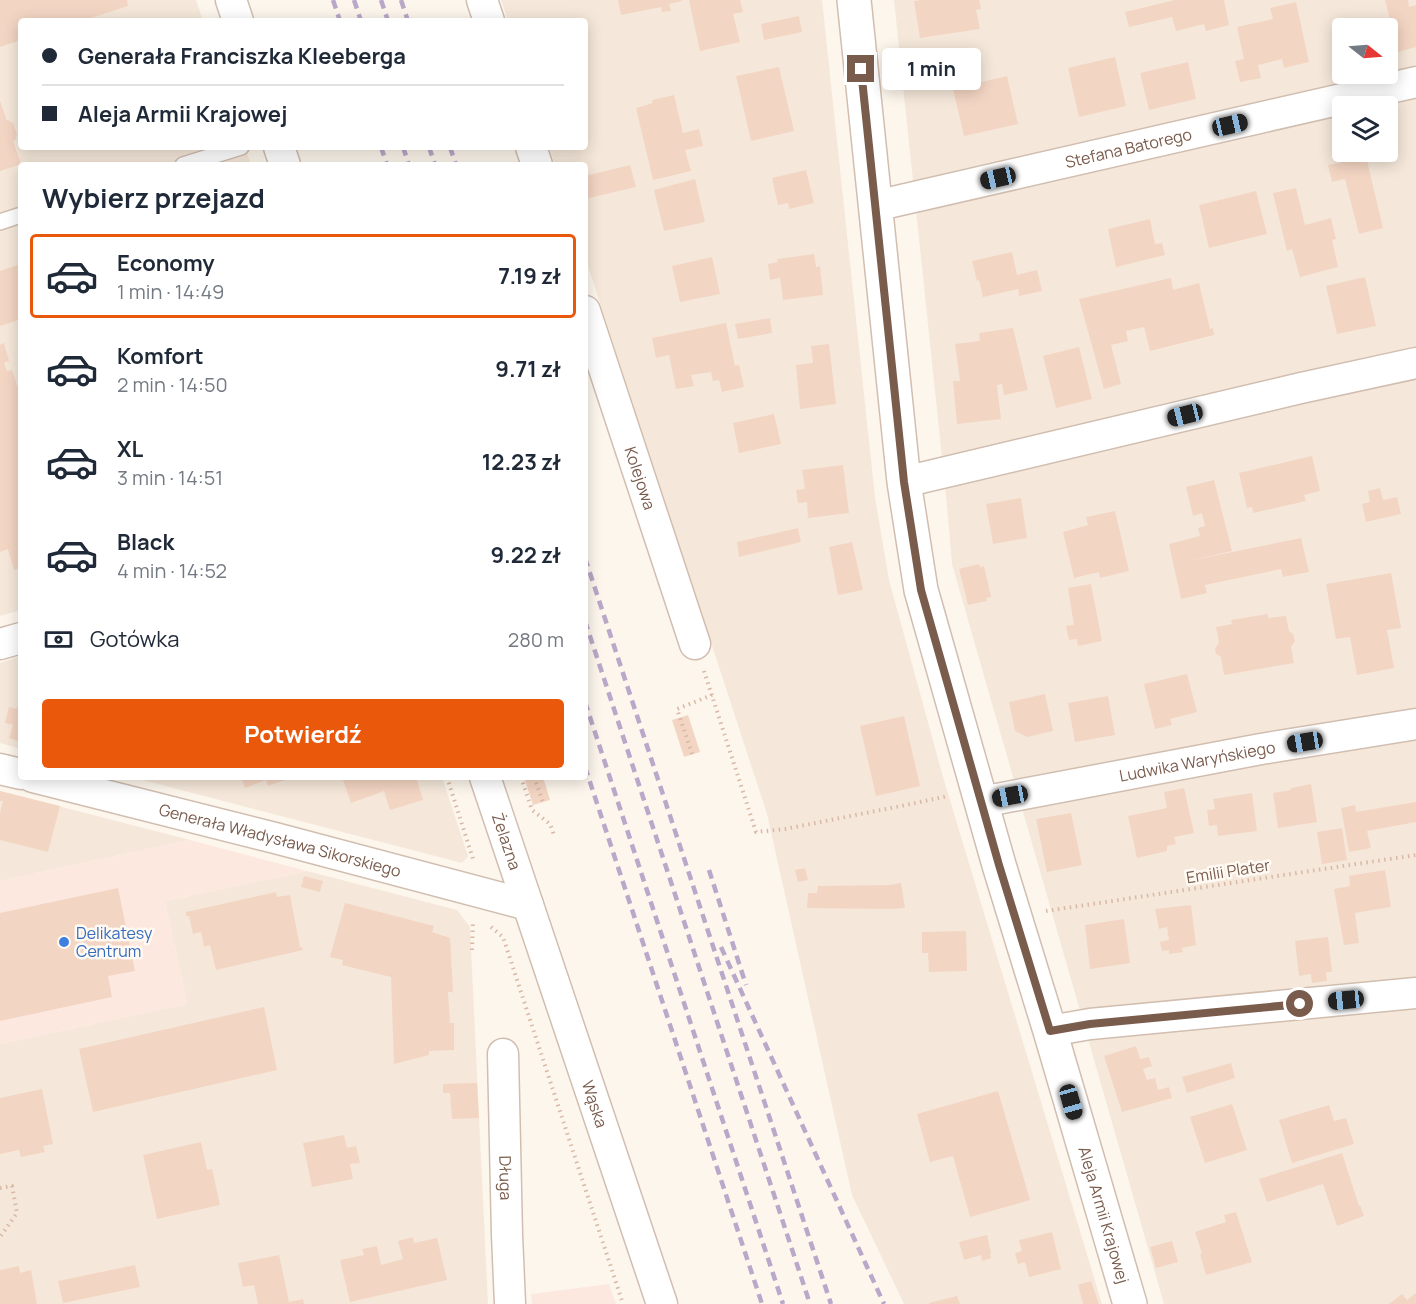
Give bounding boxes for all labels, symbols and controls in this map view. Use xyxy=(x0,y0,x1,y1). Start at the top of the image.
north arrow xyxy=(1332,18,1398,84)
map controls xyxy=(1332,18,1398,162)
text: Generała Franciszka Kleeberga xyxy=(78,41,406,71)
callout: 1 min xyxy=(882,48,981,90)
route end xyxy=(847,55,874,82)
text: 1 min xyxy=(907,55,956,82)
button: layers xyxy=(1332,96,1398,162)
text: Aleja Armii Krajowej xyxy=(78,99,287,129)
car xyxy=(1210,112,1250,138)
street label: Stefana Batorego xyxy=(1063,123,1194,173)
car xyxy=(978,165,1018,191)
text: Wybierz przejazd xyxy=(42,179,265,216)
text: Economy xyxy=(117,248,215,278)
icon: car xyxy=(45,249,99,303)
text: 7.19 zł xyxy=(498,261,561,291)
text: 1 min · 14:49 xyxy=(117,278,224,305)
text: Komfort xyxy=(117,341,204,371)
icon: car xyxy=(45,342,99,396)
text: 9.71 zł xyxy=(495,354,561,384)
text: 2 min · 14:50 xyxy=(117,371,228,398)
car xyxy=(1165,402,1205,428)
text: XL xyxy=(117,434,143,464)
icon: car xyxy=(45,435,99,489)
street label: Kolejowa xyxy=(620,444,661,513)
text: 12.23 zł xyxy=(482,447,561,477)
text: 3 min · 14:51 xyxy=(117,464,223,491)
text: Black xyxy=(117,527,174,557)
icon: car xyxy=(45,528,99,582)
text: 9.22 zł xyxy=(491,540,561,570)
text: 4 min · 14:52 xyxy=(117,557,227,584)
icon: cash xyxy=(42,623,75,656)
text: Gotówka xyxy=(90,624,179,654)
text: 280 m xyxy=(508,626,564,653)
button: Potwierdź xyxy=(42,699,564,768)
car xyxy=(1286,730,1324,754)
street label: Ludwika Waryńskiego xyxy=(1117,736,1277,787)
car xyxy=(991,784,1029,808)
street label: Generała Władysława Sikorskiego xyxy=(157,798,404,882)
street label: Żelazna xyxy=(487,810,526,873)
street label: Emilii Plater xyxy=(1185,854,1272,888)
place label: Delikatesy Centrum xyxy=(76,922,153,962)
marker: Delikatesy Centrum xyxy=(57,935,71,949)
car xyxy=(1327,989,1365,1011)
route start xyxy=(1286,990,1313,1017)
street label: Wąska xyxy=(577,1078,613,1130)
car xyxy=(1057,1082,1085,1122)
street label: Aleja Armii Krajowej xyxy=(1073,1144,1134,1286)
street label: Długa xyxy=(494,1155,517,1201)

